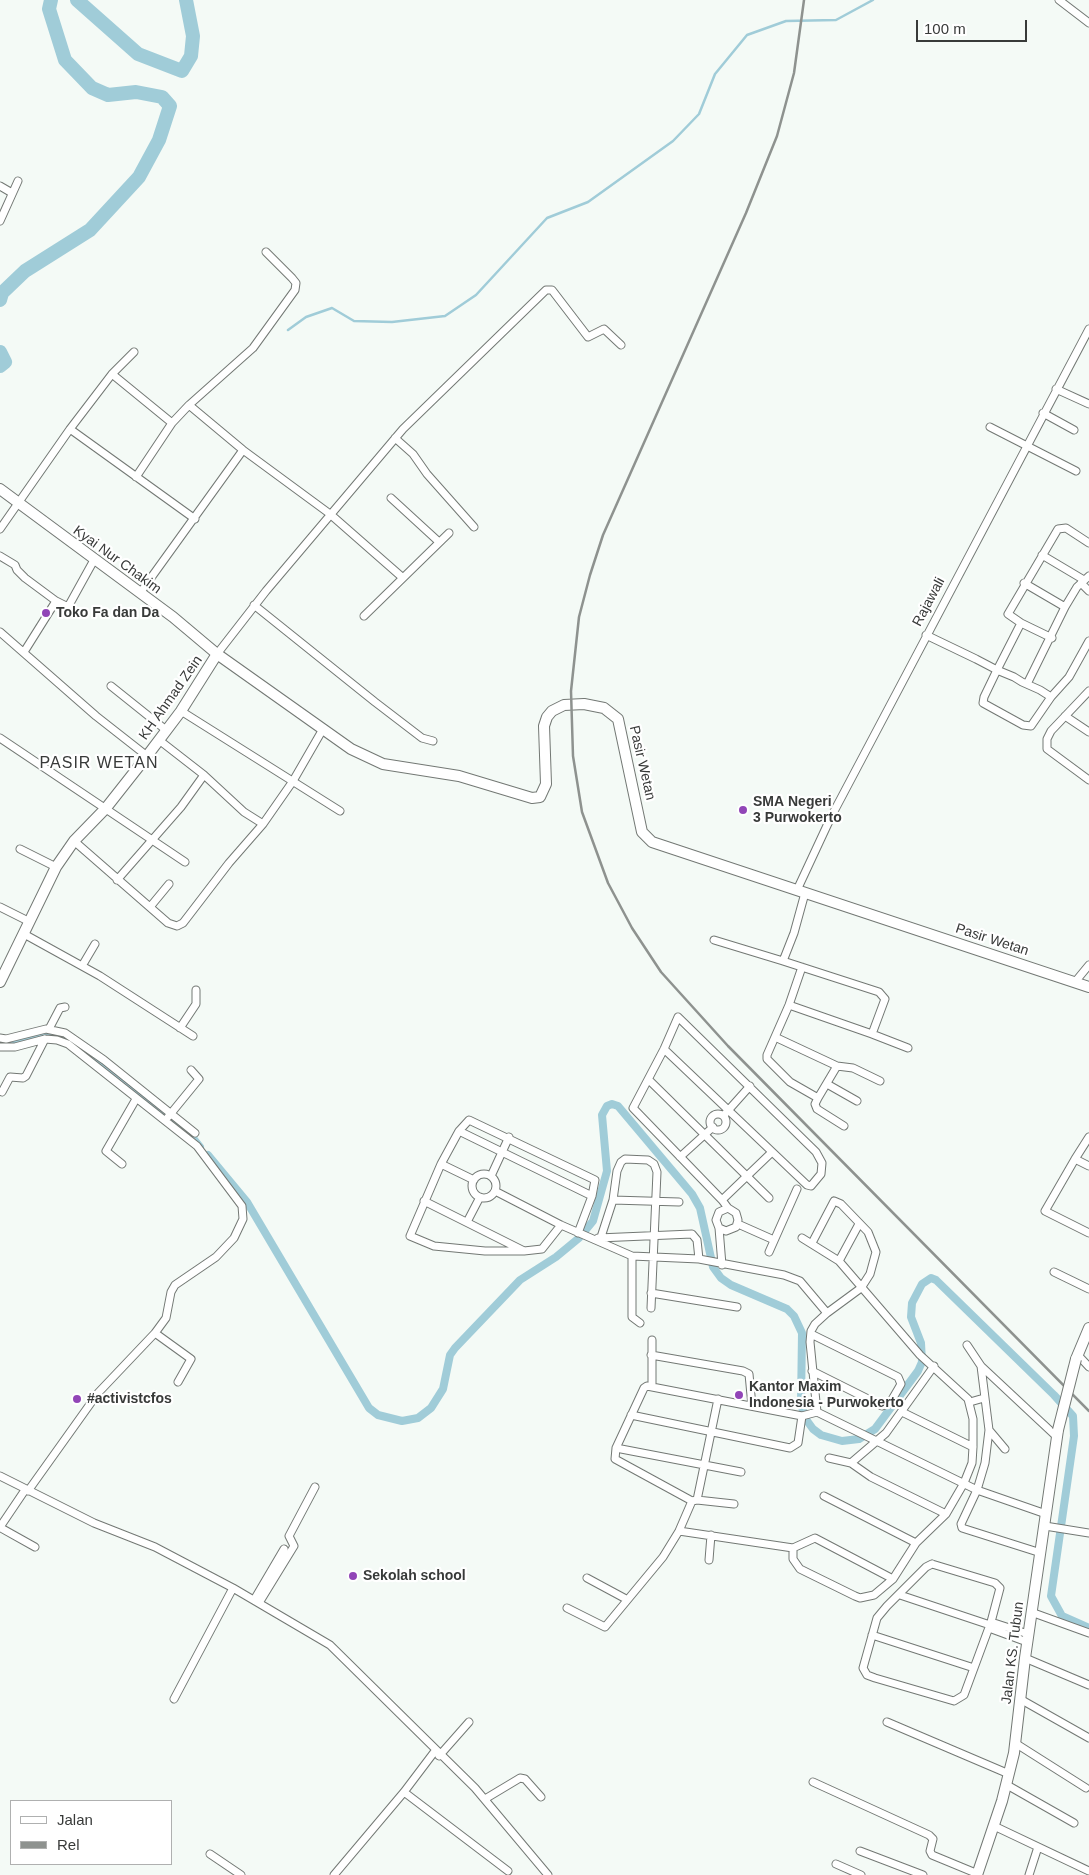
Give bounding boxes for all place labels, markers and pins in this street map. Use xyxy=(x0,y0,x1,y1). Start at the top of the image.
place label: Toko Fa dan Da xyxy=(56,605,159,621)
marker: Toko Fa dan Da xyxy=(40,607,52,619)
place label: SMA Negeri 3 Purwokerto xyxy=(753,794,842,826)
marker: SMA Negeri 3 Purwokerto xyxy=(737,804,749,816)
place label: Kantor Maxim Indonesia - Purwokerto xyxy=(749,1379,904,1411)
marker: Kantor Maxim Indonesia - Purwokerto xyxy=(733,1389,745,1401)
place label: #activistcfos xyxy=(87,1391,172,1407)
marker: #activistcfos xyxy=(71,1393,83,1405)
place label: Sekolah school xyxy=(363,1568,466,1584)
marker: Sekolah school xyxy=(347,1570,359,1582)

